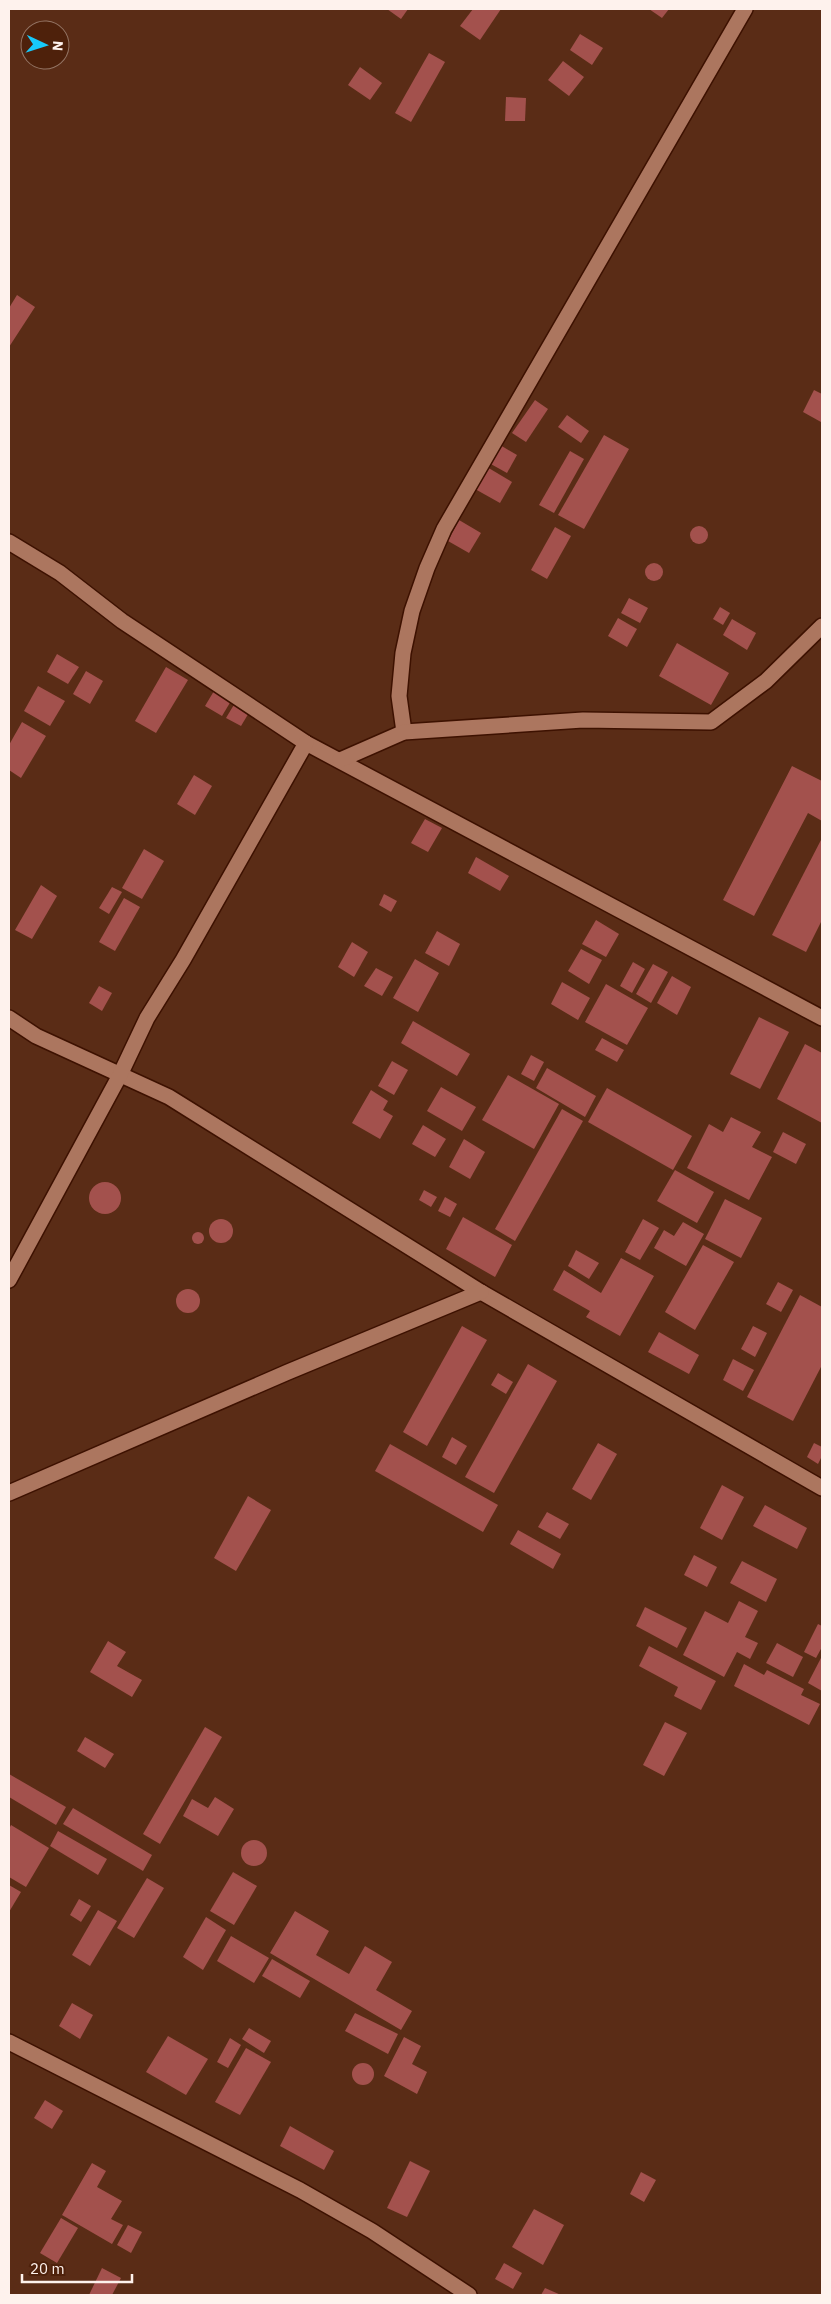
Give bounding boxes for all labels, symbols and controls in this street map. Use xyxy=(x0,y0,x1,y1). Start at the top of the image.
north arrow xyxy=(20,20,70,70)
text: N xyxy=(49,40,67,52)
scale bar xyxy=(22,2252,132,2284)
text: 20 m xyxy=(30,2259,65,2278)

